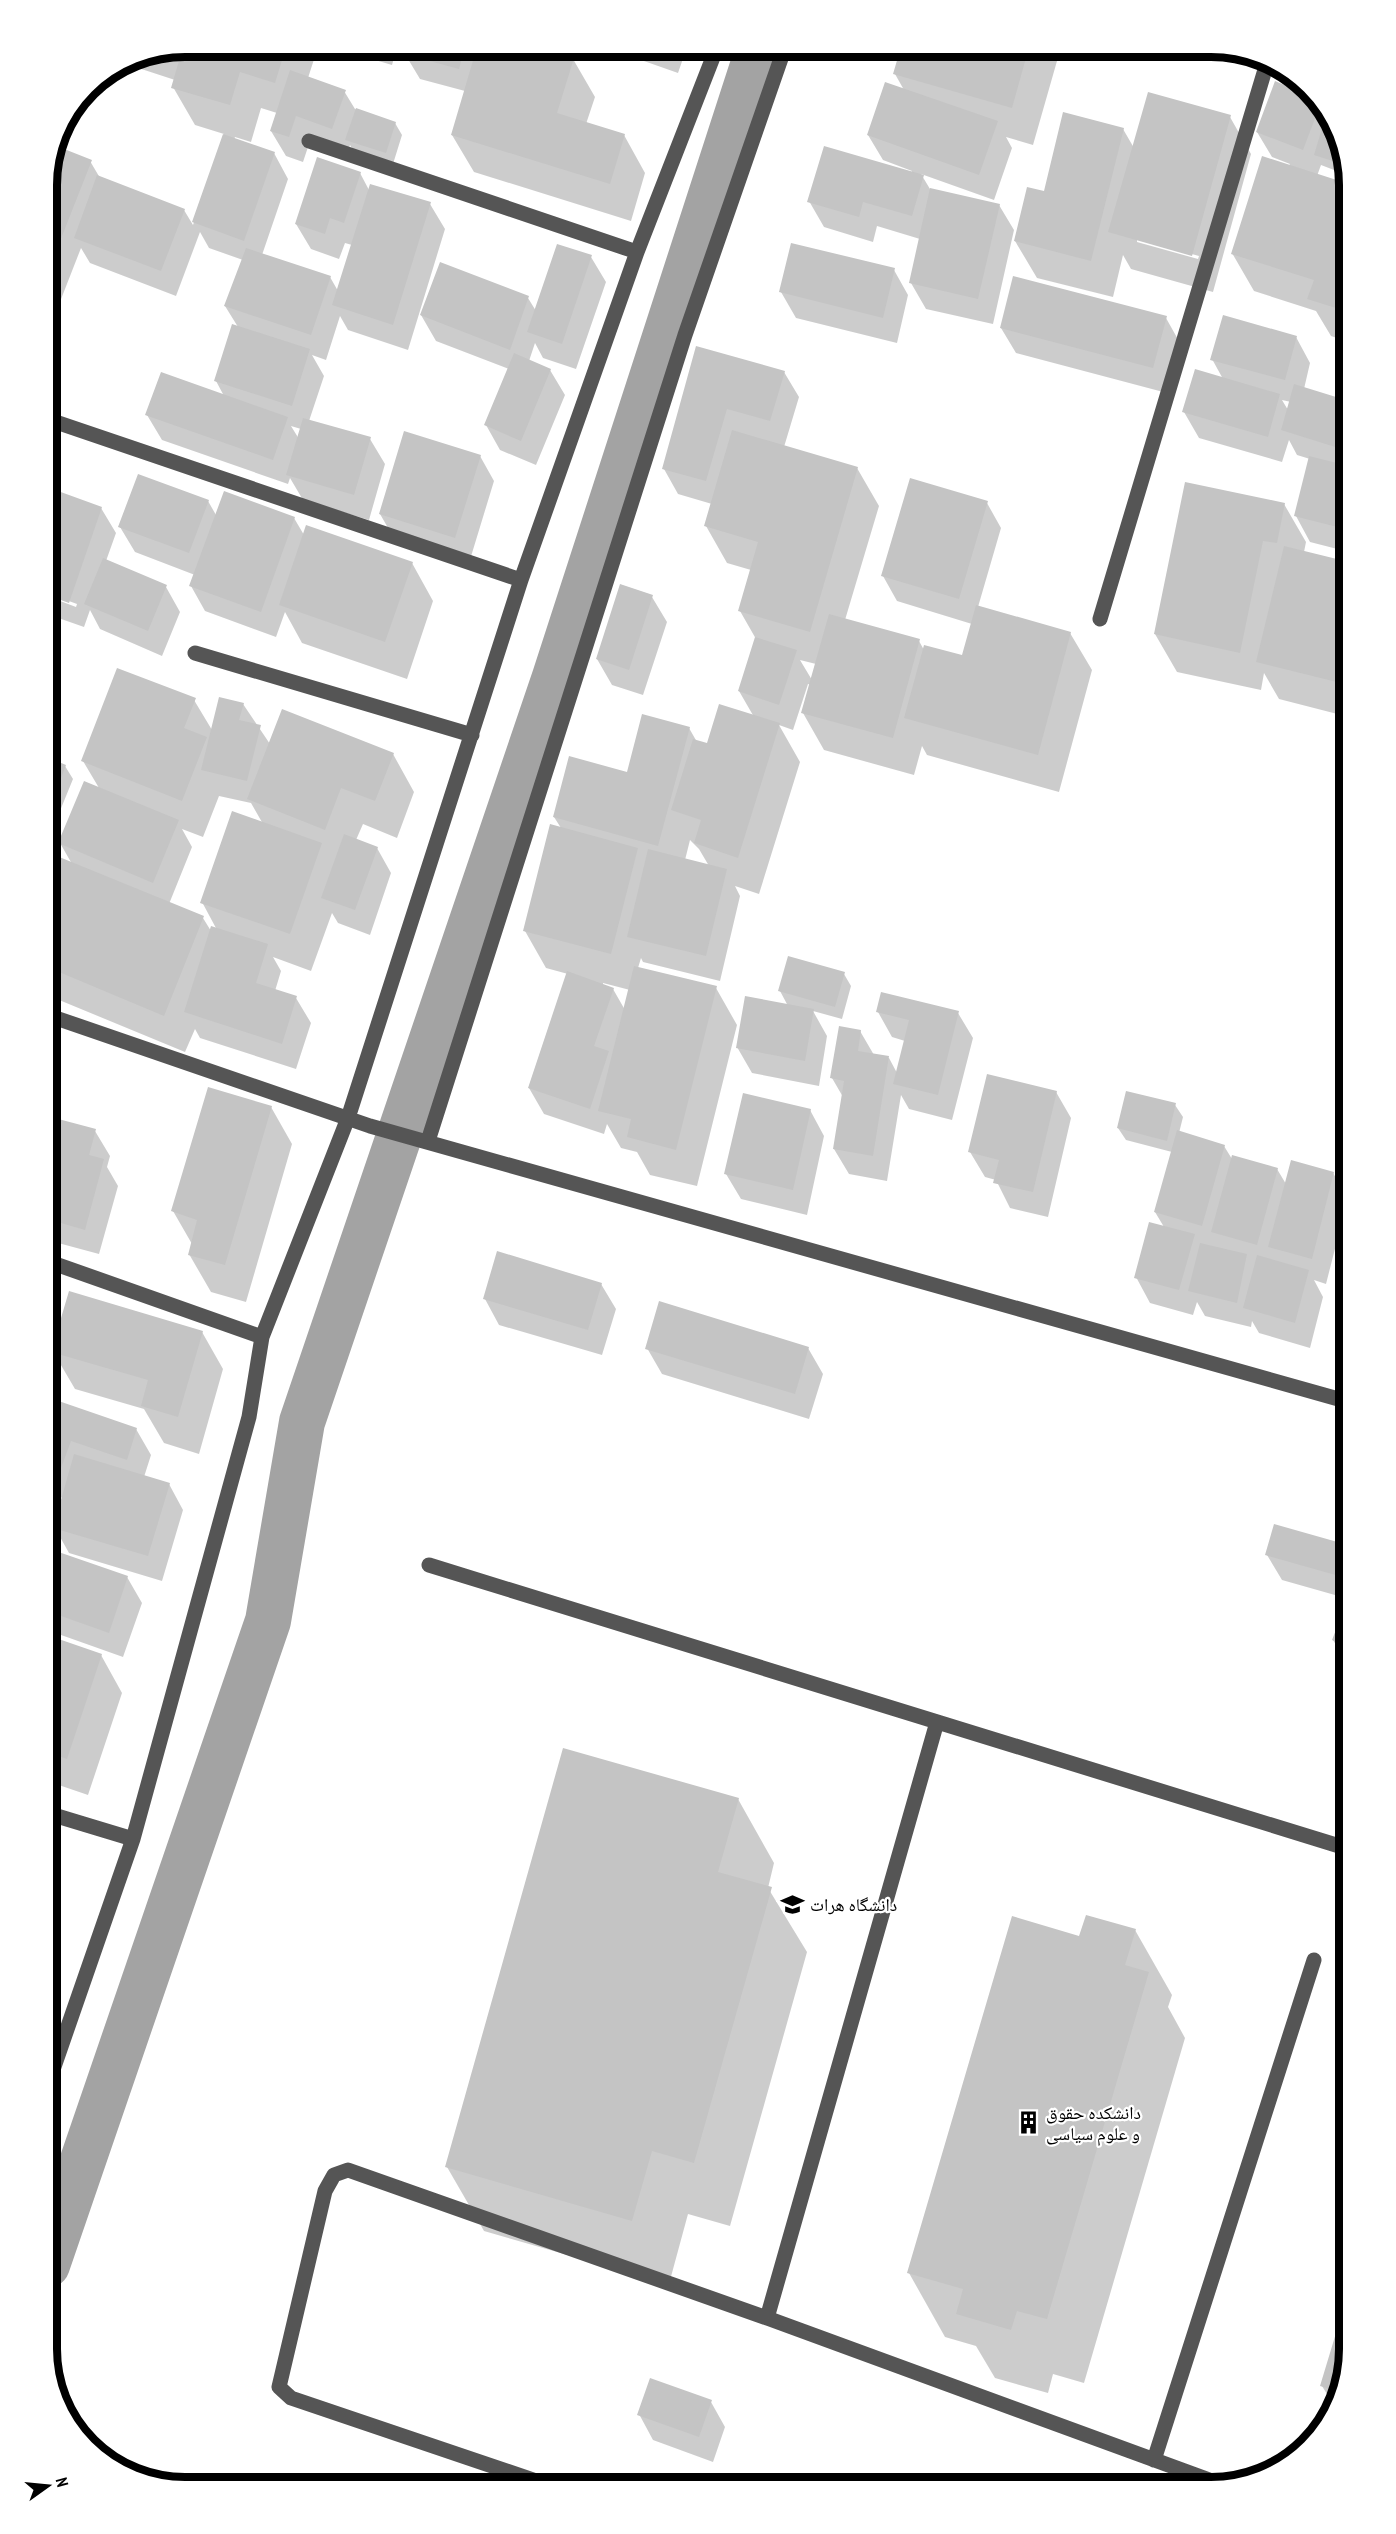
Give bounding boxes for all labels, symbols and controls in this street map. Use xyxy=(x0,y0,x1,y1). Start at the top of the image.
school or university icon: دانشگاه هرات xyxy=(779,1892,805,1918)
place label: دانشگاه هرات xyxy=(810,1893,897,1916)
place label: دانشکده حقوق و علوم سیاسی xyxy=(1046,2101,1141,2146)
building icon: دانشکده حقوق و علوم سیاسی xyxy=(1015,2110,1041,2136)
north arrow xyxy=(18,2456,78,2516)
text: N xyxy=(52,2475,73,2489)

